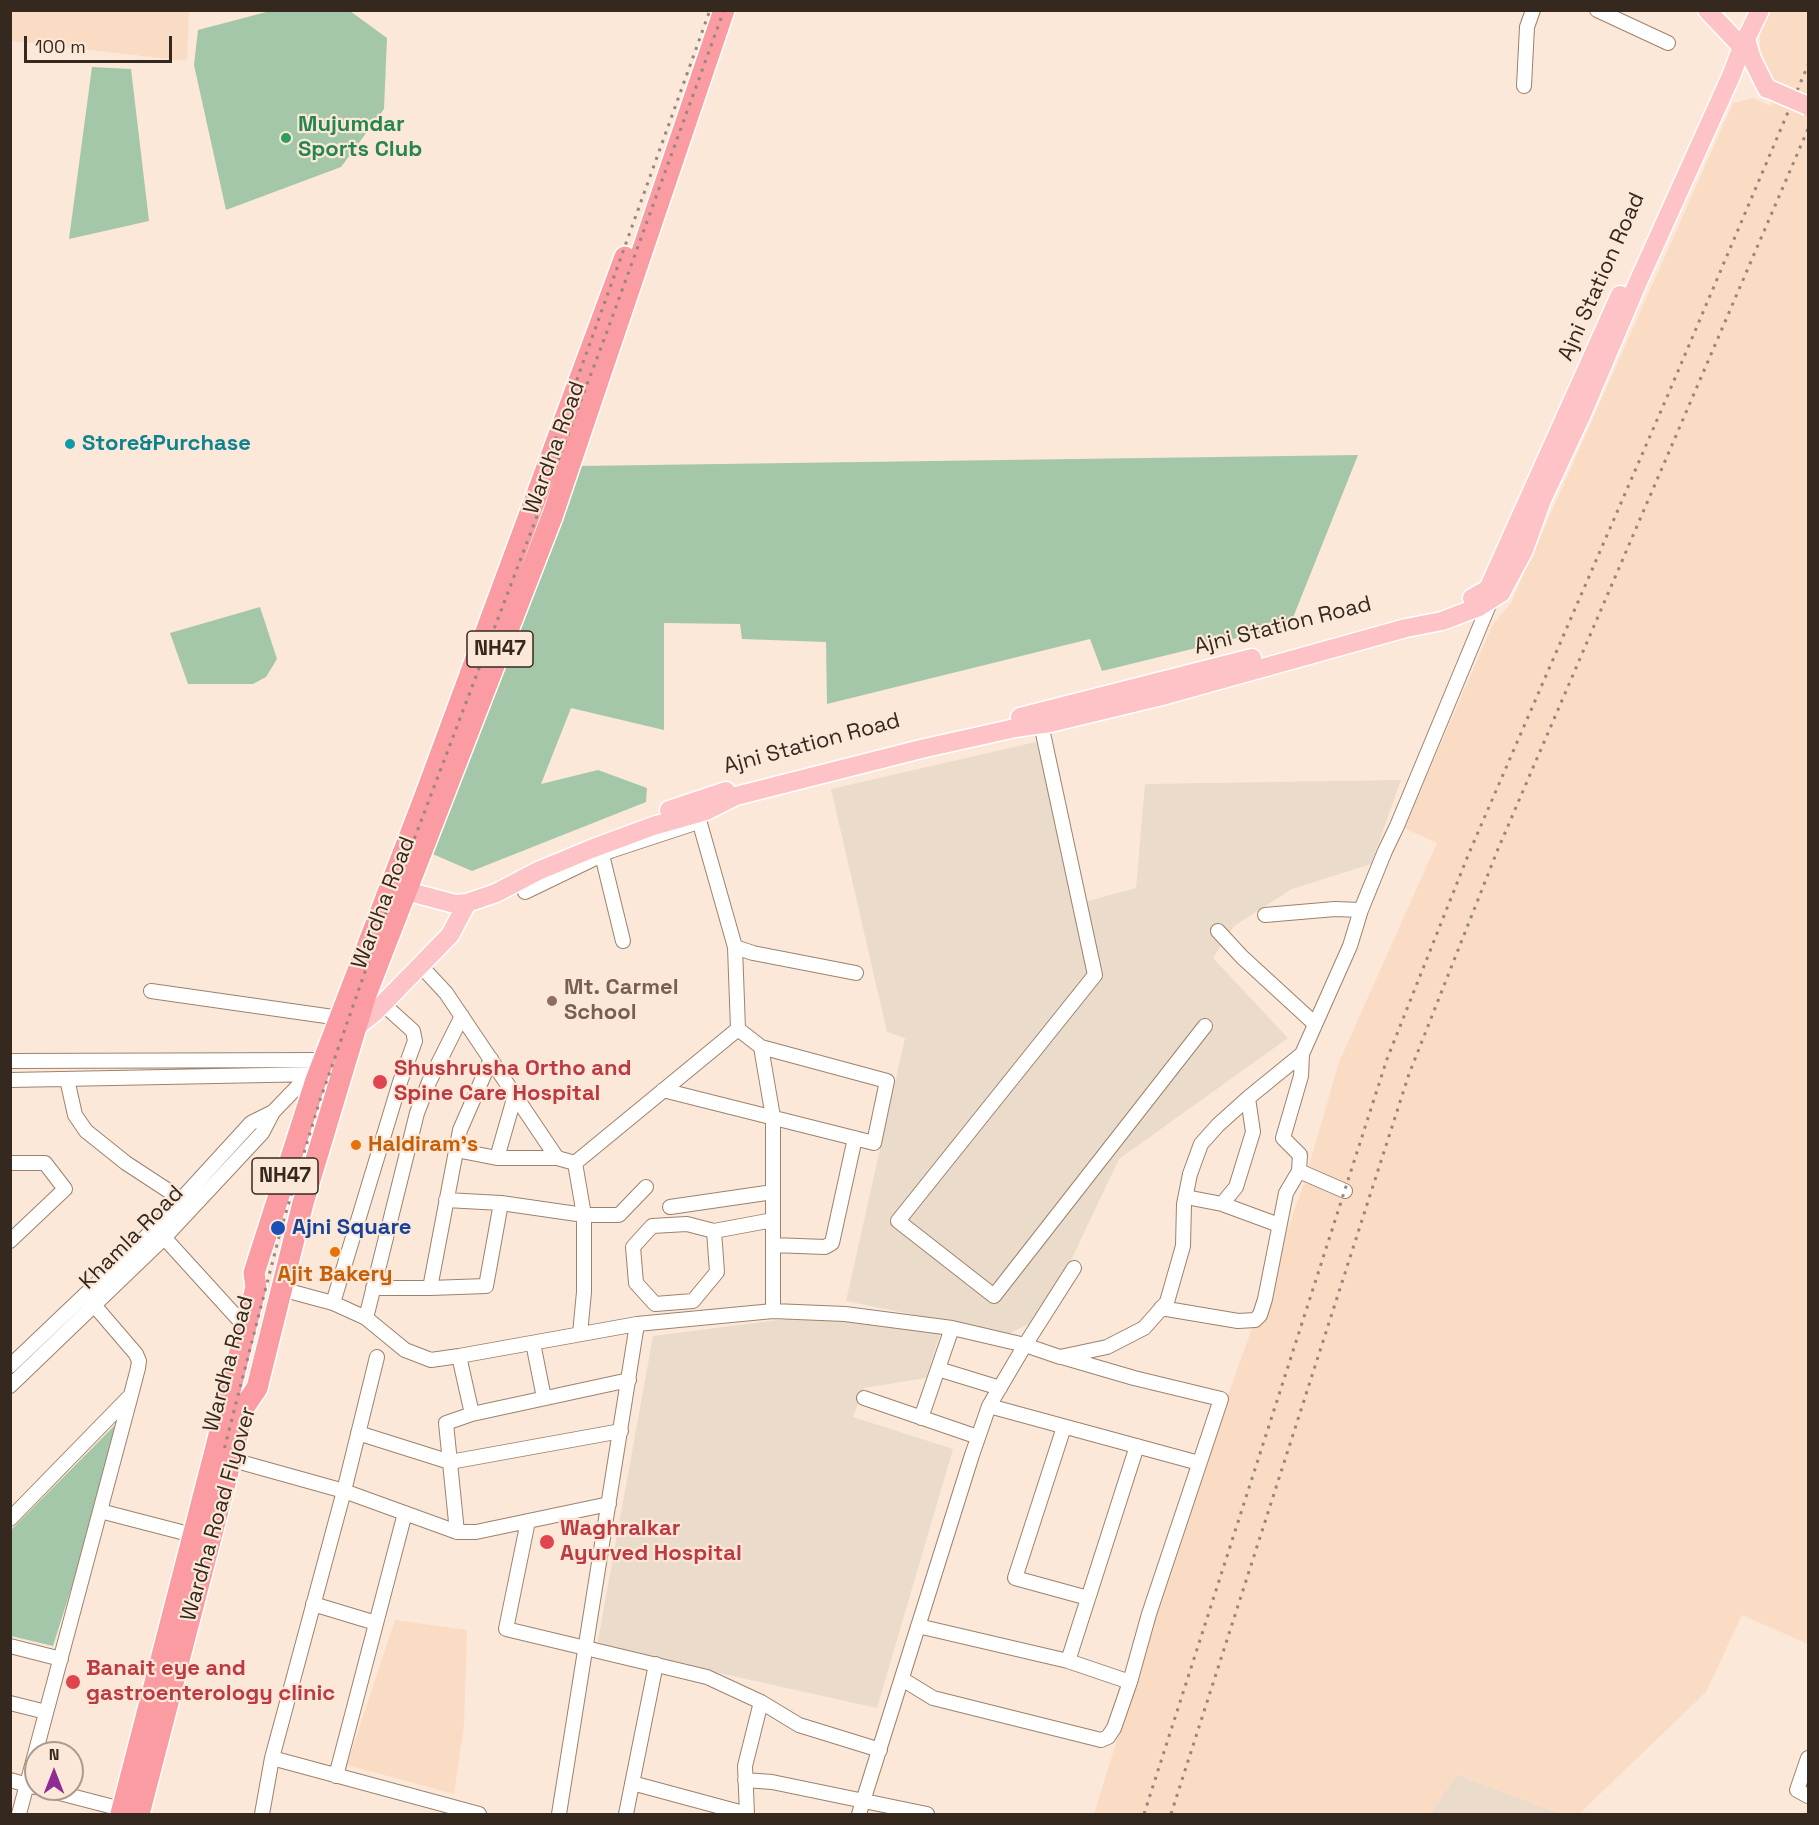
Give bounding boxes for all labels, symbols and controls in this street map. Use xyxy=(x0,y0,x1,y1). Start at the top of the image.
scale bar xyxy=(27,24,176,62)
text: 100 m xyxy=(35,35,86,58)
place label: Mujumdar Sports Club xyxy=(298,112,422,164)
marker: Mujumdar Sports Club xyxy=(279,131,293,145)
street label: Ajni Station Road xyxy=(1553,189,1651,365)
street label: Wardha Road xyxy=(519,378,591,518)
place label: Store&Purchase xyxy=(82,431,251,457)
marker: Store&Purchase xyxy=(63,437,77,451)
street label: Ajni Station Road xyxy=(1192,591,1374,661)
road number: NH47 xyxy=(467,631,533,667)
street label: Ajni Station Road xyxy=(721,708,903,780)
street label: Wardha Road xyxy=(347,833,421,973)
place label: Mt. Carmel School xyxy=(564,975,679,1026)
marker: Mt. Carmel School xyxy=(545,994,559,1008)
place label: Shushrusha Ortho and Spine Care Hospital xyxy=(394,1056,632,1108)
marker: Shushrusha Ortho and Spine Care Hospital xyxy=(371,1073,389,1091)
place label: Haldiram's xyxy=(368,1132,478,1158)
marker: Haldiram's xyxy=(349,1138,363,1152)
road number: NH47 xyxy=(252,1158,318,1194)
street label: Khamla Road xyxy=(75,1181,189,1295)
place label: Ajni Square xyxy=(292,1215,411,1241)
marker: Ajni Square xyxy=(269,1219,287,1237)
marker: Ajit Bakery xyxy=(328,1245,342,1259)
place label: Ajit Bakery xyxy=(277,1262,393,1288)
street label: Wardha Road xyxy=(198,1293,260,1435)
street label: Wardha Road Flyover xyxy=(176,1404,262,1624)
place label: Waghralkar Ayurved Hospital xyxy=(560,1516,742,1568)
marker: Waghralkar Ayurved Hospital xyxy=(538,1533,556,1551)
place label: Banait eye and gastroenterology clinic xyxy=(86,1656,335,1708)
marker: Banait eye and gastroenterology clinic xyxy=(64,1673,82,1691)
north arrow xyxy=(24,1741,84,1801)
text: N xyxy=(49,1744,59,1765)

